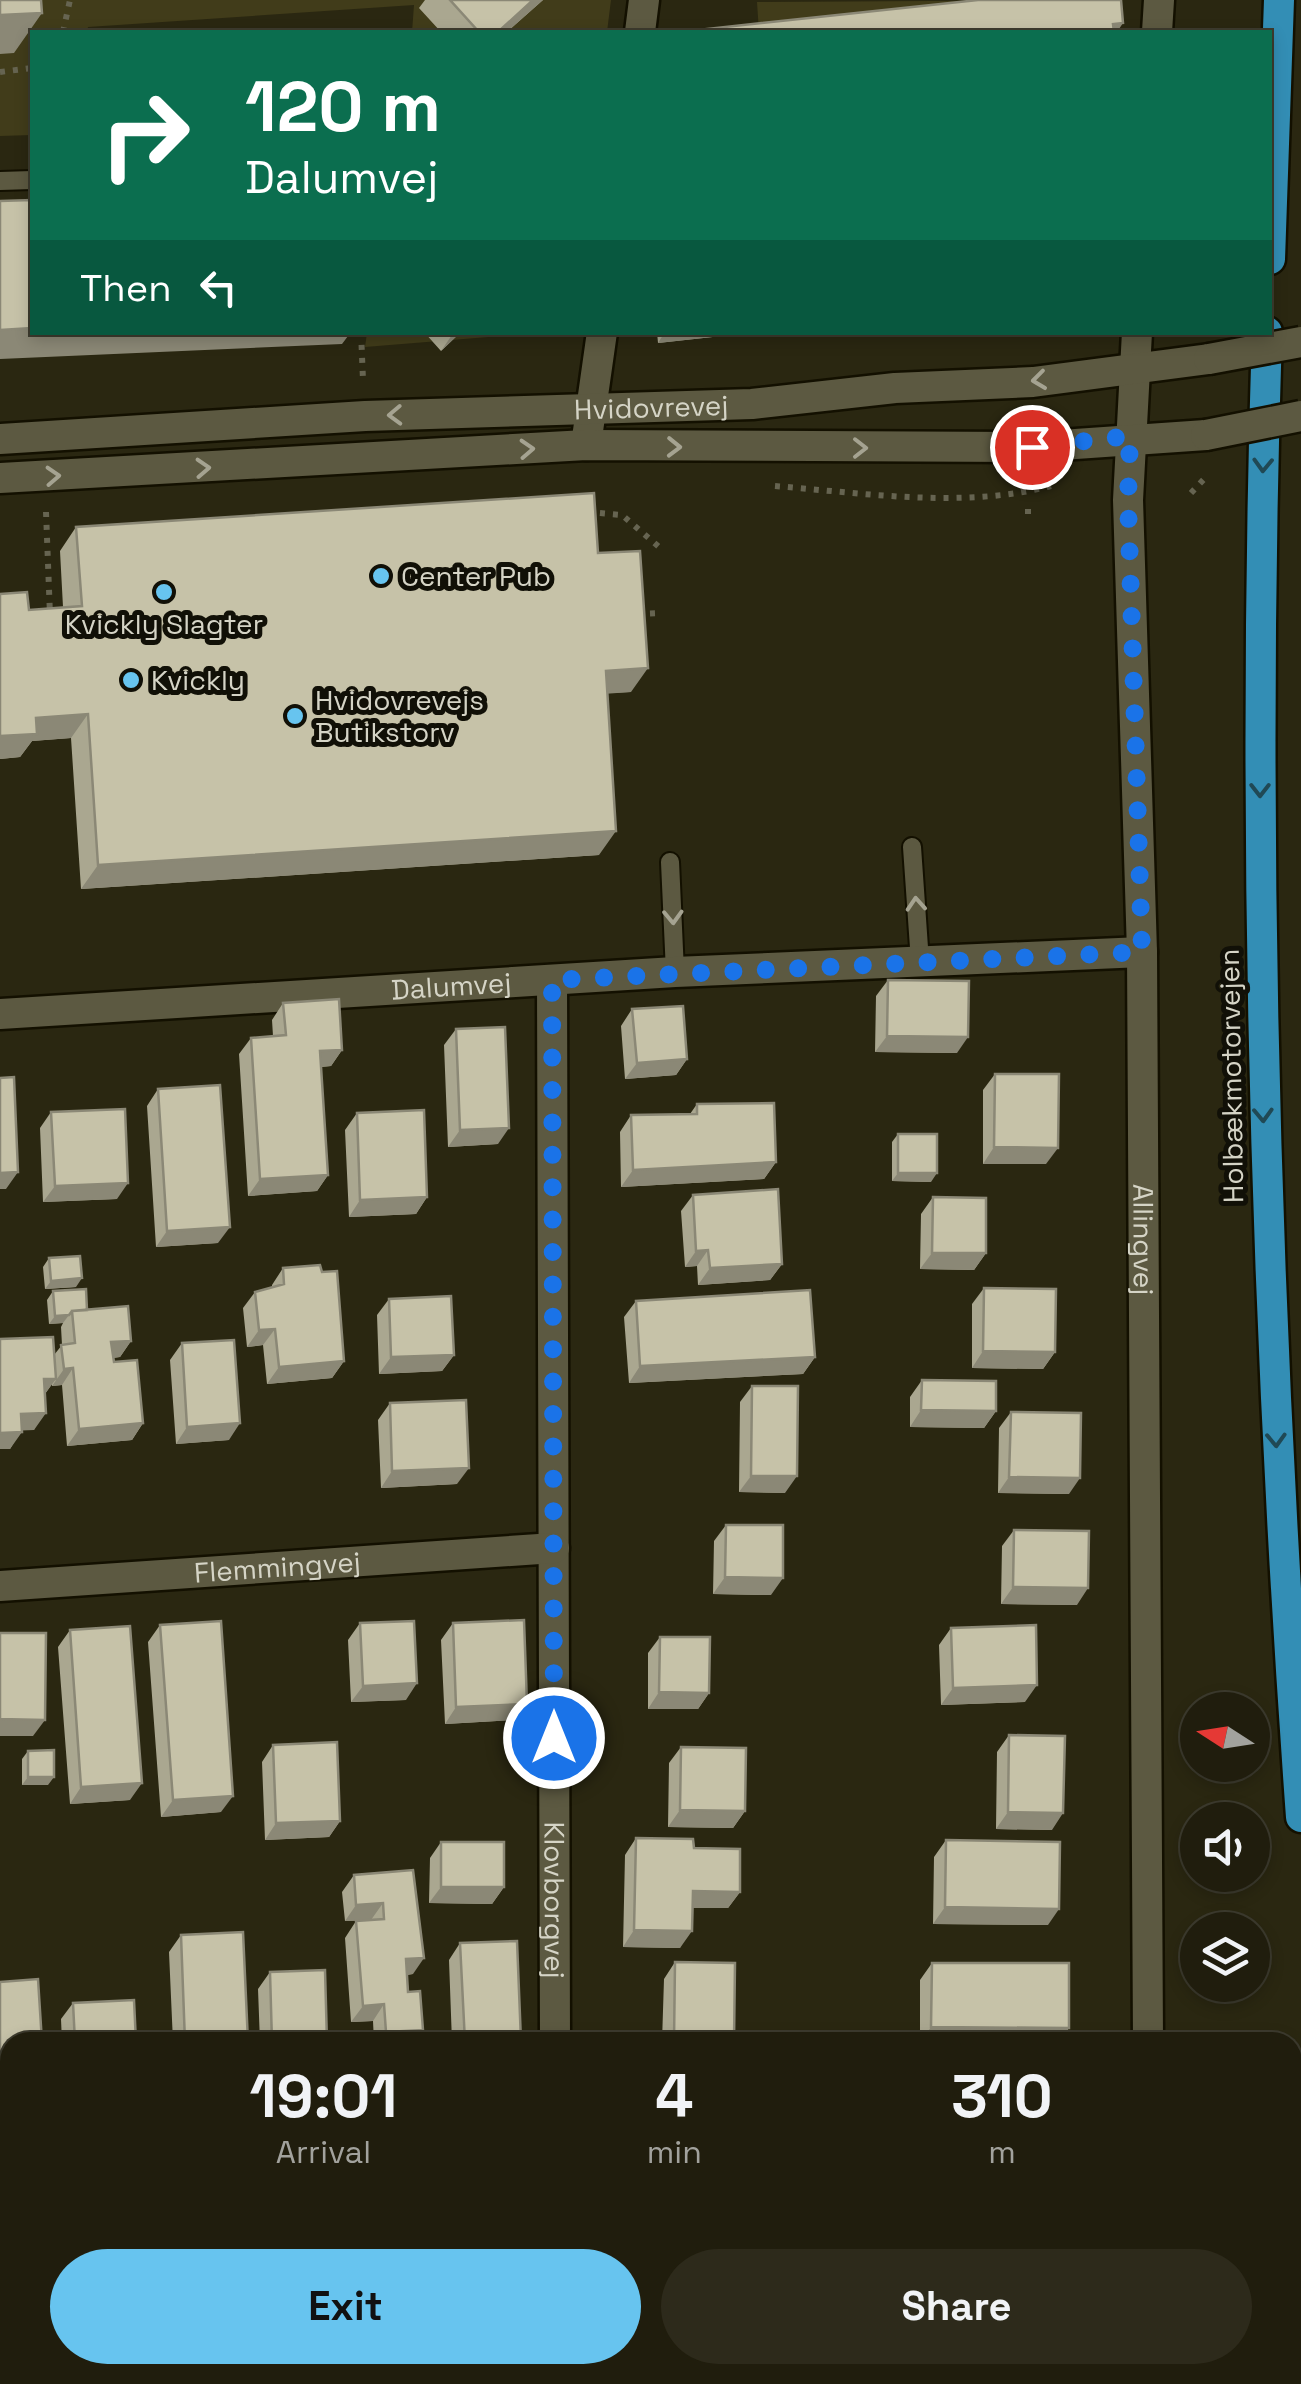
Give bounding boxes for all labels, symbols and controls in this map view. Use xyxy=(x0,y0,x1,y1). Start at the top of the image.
text: 120 m xyxy=(245,62,441,151)
icon: right xyxy=(80,70,210,200)
text: Dalumvej xyxy=(245,149,438,206)
icon: left xyxy=(191,260,246,315)
text: Then xyxy=(80,264,171,312)
one-way arrow xyxy=(1030,369,1046,390)
street label: Hvidovrevej xyxy=(573,387,729,428)
one-way arrow xyxy=(386,404,402,425)
pin xyxy=(990,405,1075,490)
icon: arrive xyxy=(1005,420,1060,475)
one-way arrow xyxy=(668,436,683,458)
one-way arrow xyxy=(854,437,869,459)
one-way arrow xyxy=(520,439,536,460)
one-way arrow xyxy=(1253,457,1274,473)
one-way arrow xyxy=(196,458,212,479)
one-way arrow xyxy=(45,466,61,487)
place label: Center Pub xyxy=(401,558,551,594)
marker: Center Pub xyxy=(370,565,392,587)
marker: Kvickly Slagter xyxy=(153,581,175,603)
place label: Kvickly Slagter xyxy=(65,606,263,642)
place label: Kvickly xyxy=(151,662,245,698)
marker: Kvickly xyxy=(120,669,142,691)
place label: Hvidovrevejs Butikstorv xyxy=(315,682,484,750)
marker: Hvidovrevejs Butikstorv xyxy=(284,705,306,727)
one-way arrow xyxy=(1249,782,1271,798)
one-way arrow xyxy=(906,896,927,912)
one-way arrow xyxy=(662,909,683,925)
street label: Holbækmotorvejen xyxy=(1211,949,1251,1203)
street label: Dalumvej xyxy=(390,964,512,1008)
one-way arrow xyxy=(1252,1107,1273,1123)
street label: Allingvej xyxy=(1125,1184,1162,1295)
one-way arrow xyxy=(1265,1432,1286,1448)
street label: Flemmingvej xyxy=(193,1543,362,1591)
position arrow xyxy=(502,1686,606,1790)
north arrow xyxy=(1180,1692,1270,1782)
map controls xyxy=(1180,1692,1270,2002)
button: sound xyxy=(1180,1802,1270,1892)
street label: Klovborgvej xyxy=(536,1821,573,1979)
button: layers xyxy=(1180,1912,1270,2002)
text: 19:01 xyxy=(249,2058,397,2135)
text: 4 xyxy=(655,2058,693,2135)
text: 310 xyxy=(951,2058,1053,2135)
text: Arrival xyxy=(276,2132,371,2172)
text: min xyxy=(647,2132,702,2172)
text: m xyxy=(988,2132,1016,2172)
button: Exit xyxy=(50,2249,641,2364)
button: Share xyxy=(661,2249,1252,2364)

